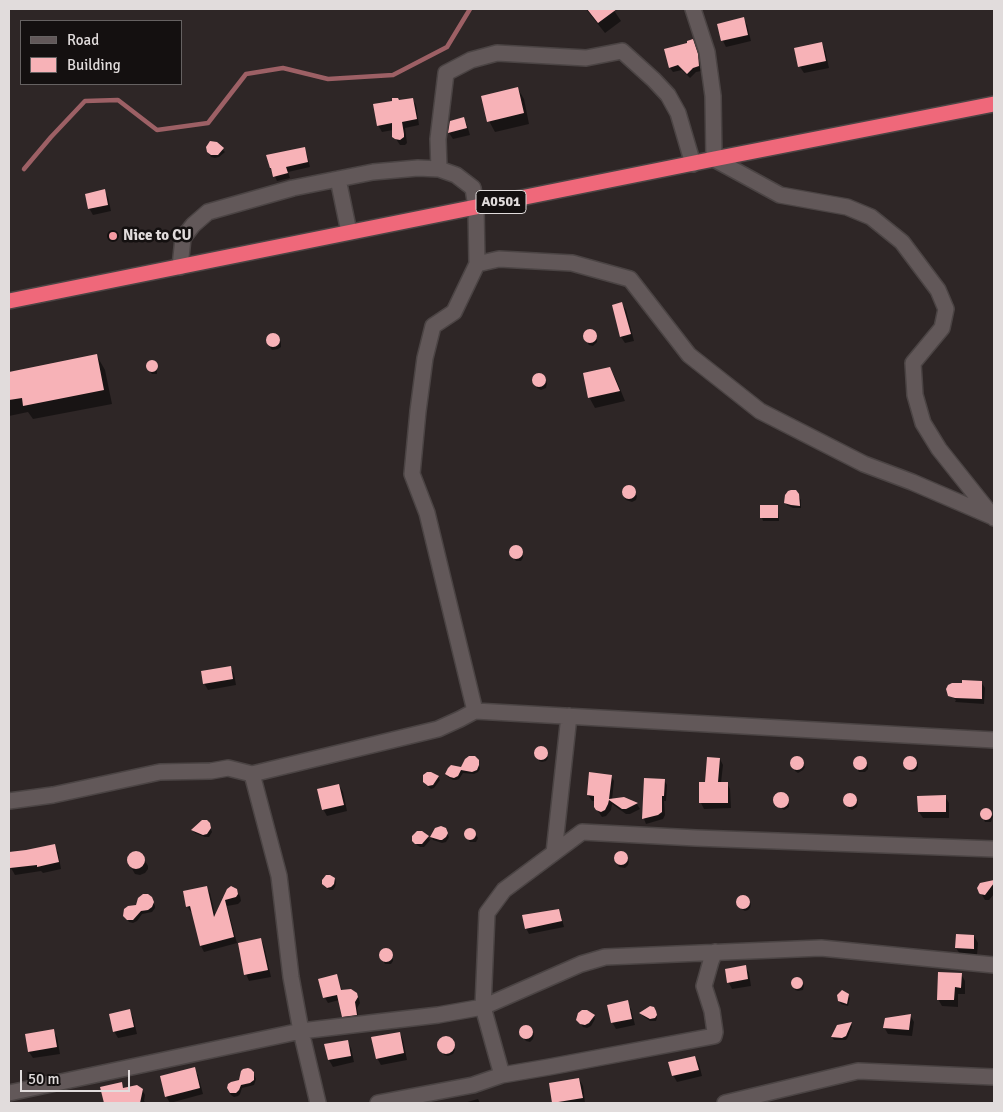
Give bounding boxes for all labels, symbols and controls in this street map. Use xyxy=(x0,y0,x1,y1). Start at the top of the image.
legend xyxy=(20,20,182,85)
text: Road xyxy=(67,31,99,49)
text: Building xyxy=(67,56,121,74)
road number: A0501 xyxy=(476,190,526,213)
place label: Nice to CU xyxy=(123,227,192,245)
marker: Nice to CU xyxy=(107,230,119,242)
scale bar xyxy=(22,1060,132,1092)
text: 50 m xyxy=(28,1070,59,1088)

